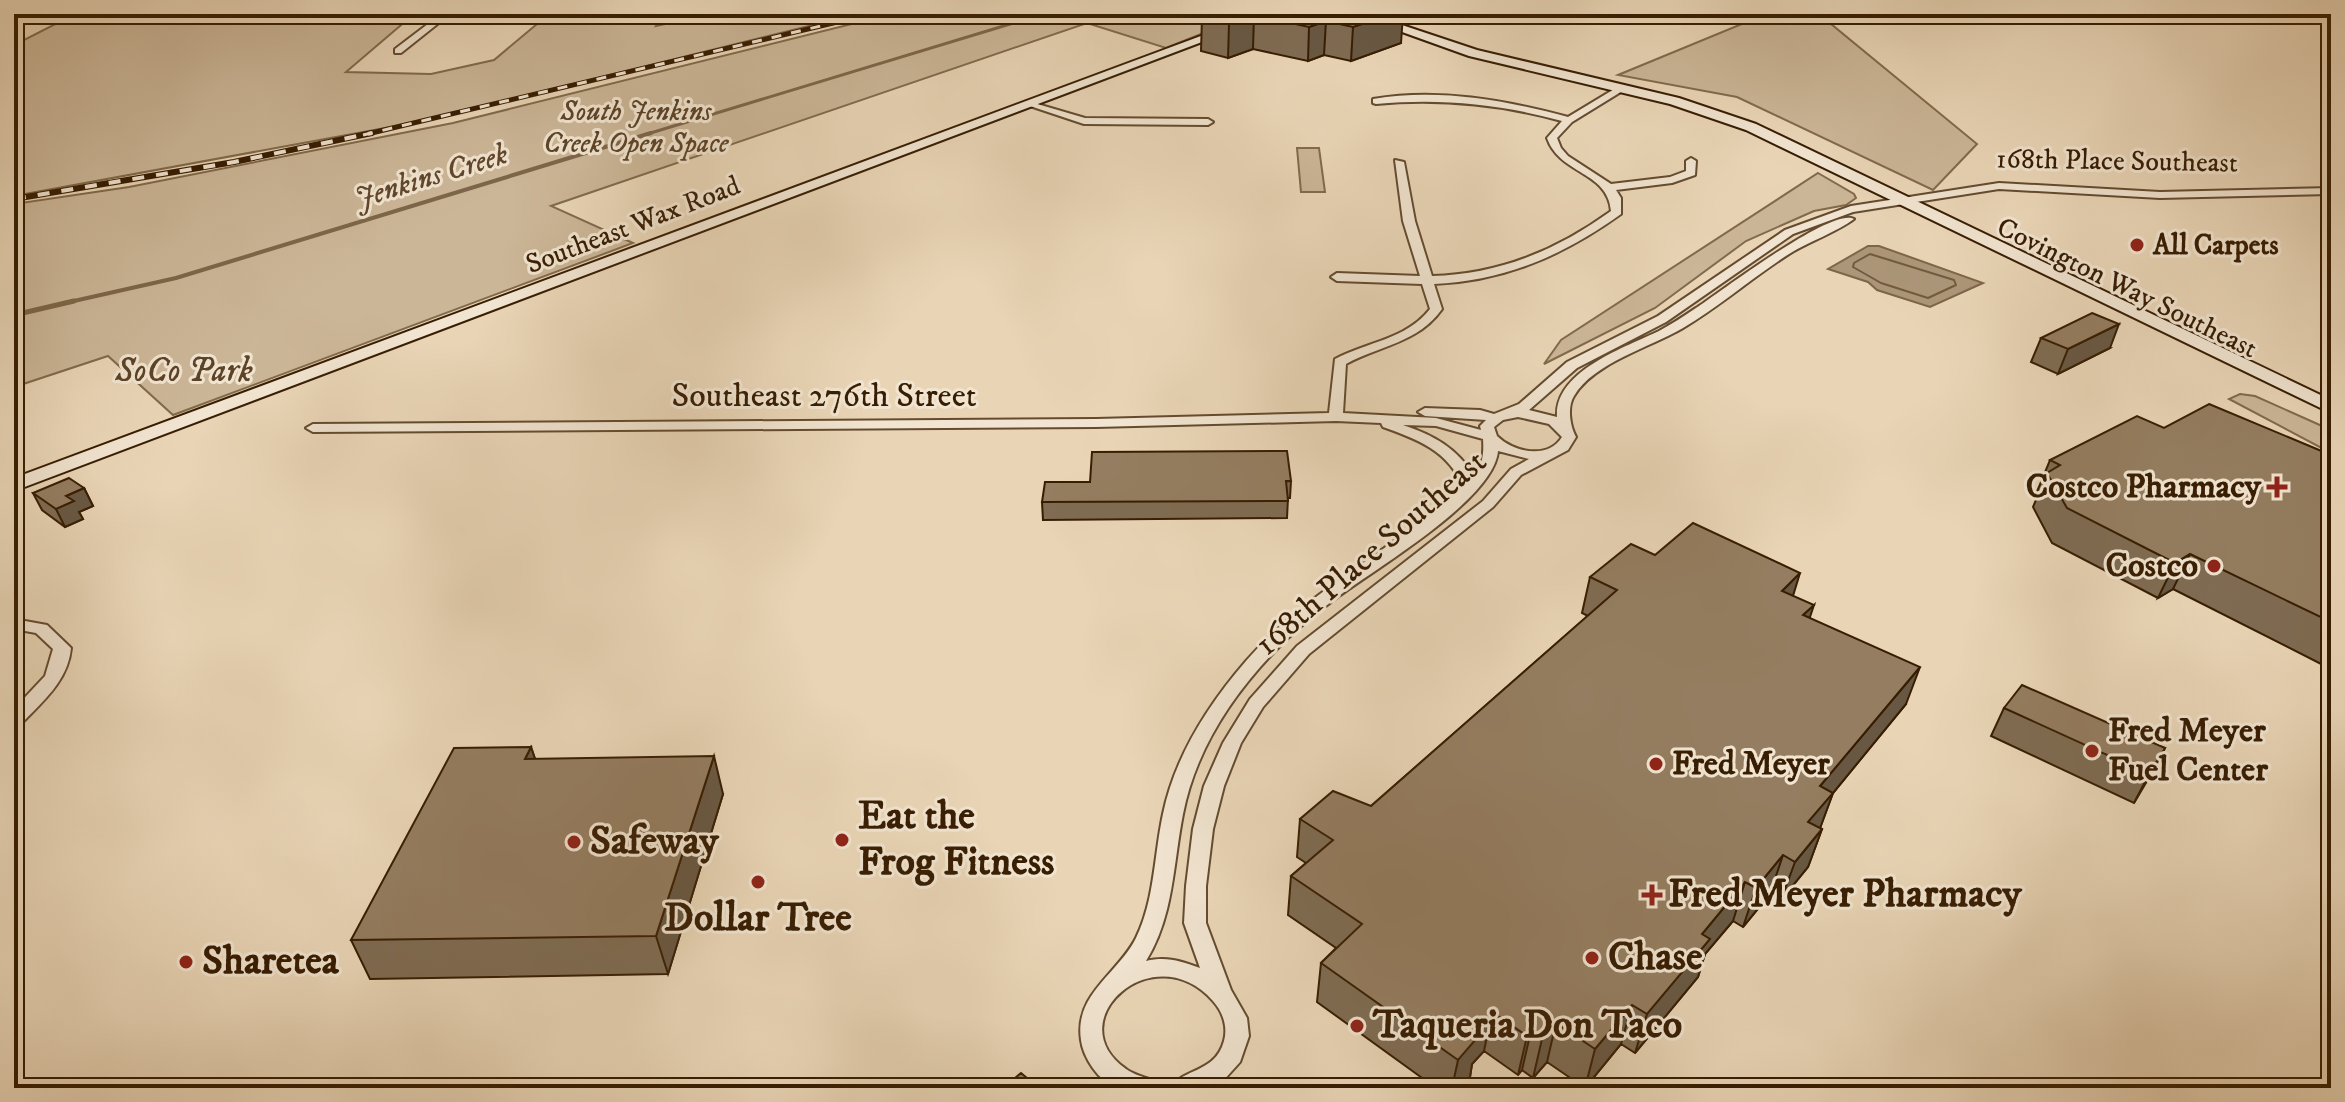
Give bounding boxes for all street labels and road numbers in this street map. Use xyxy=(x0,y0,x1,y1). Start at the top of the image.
street label: 168th Place Southeast xyxy=(1996,141,2238,181)
street label: Southeast Wax Road xyxy=(521,168,745,282)
street label: Covington Way Southeast xyxy=(1991,210,2263,366)
street label: Southeast 276th Street xyxy=(671,375,977,417)
street label: 168th Place Southeast xyxy=(1246,441,1496,665)

